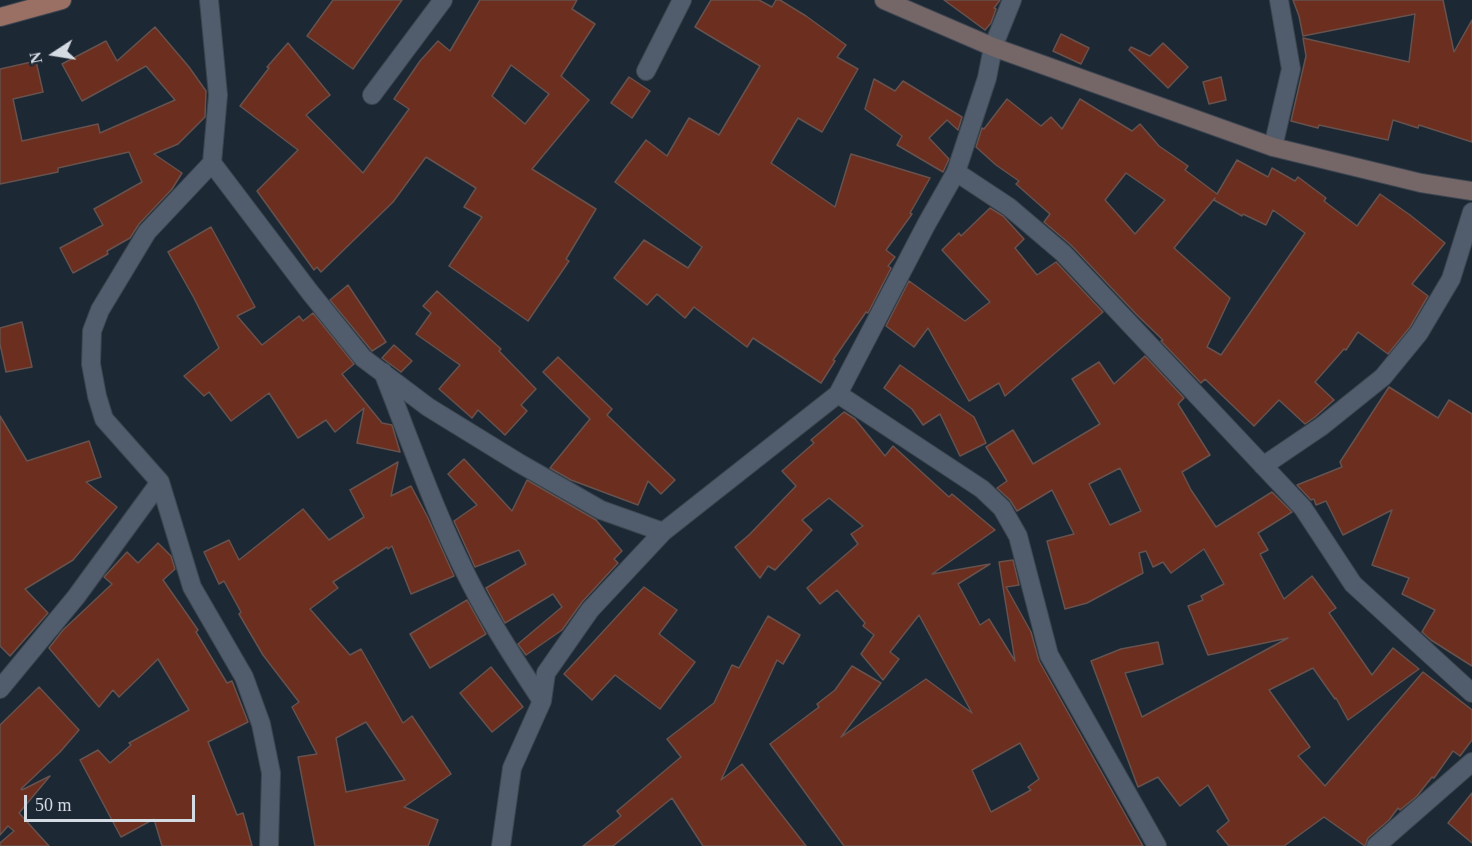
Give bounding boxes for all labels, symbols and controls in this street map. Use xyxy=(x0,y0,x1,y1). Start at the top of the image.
north arrow xyxy=(24,24,84,84)
text: N xyxy=(26,50,45,65)
scale bar xyxy=(27,783,198,821)
text: 50 m xyxy=(35,795,72,815)

